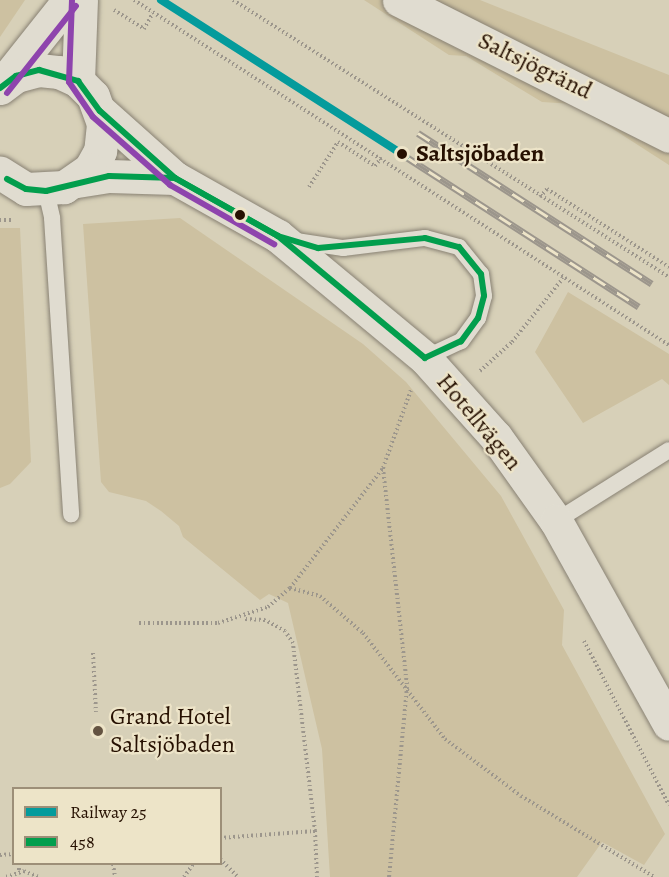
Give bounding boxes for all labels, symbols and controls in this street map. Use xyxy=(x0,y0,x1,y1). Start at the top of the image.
street label: Saltsjögränd xyxy=(473,26,597,106)
place label: Saltsjöbaden xyxy=(416,140,544,168)
marker: Saltsjöbaden xyxy=(393,145,411,163)
unlabelled marker xyxy=(234,209,246,221)
street label: Hotellvägen xyxy=(430,368,528,476)
place label: Grand Hotel Saltsjöbaden xyxy=(110,703,235,759)
marker: Grand Hotel Saltsjöbaden xyxy=(91,724,105,738)
legend xyxy=(12,787,222,865)
text: Railway 25 xyxy=(70,800,147,824)
text: 458 xyxy=(70,830,95,854)

